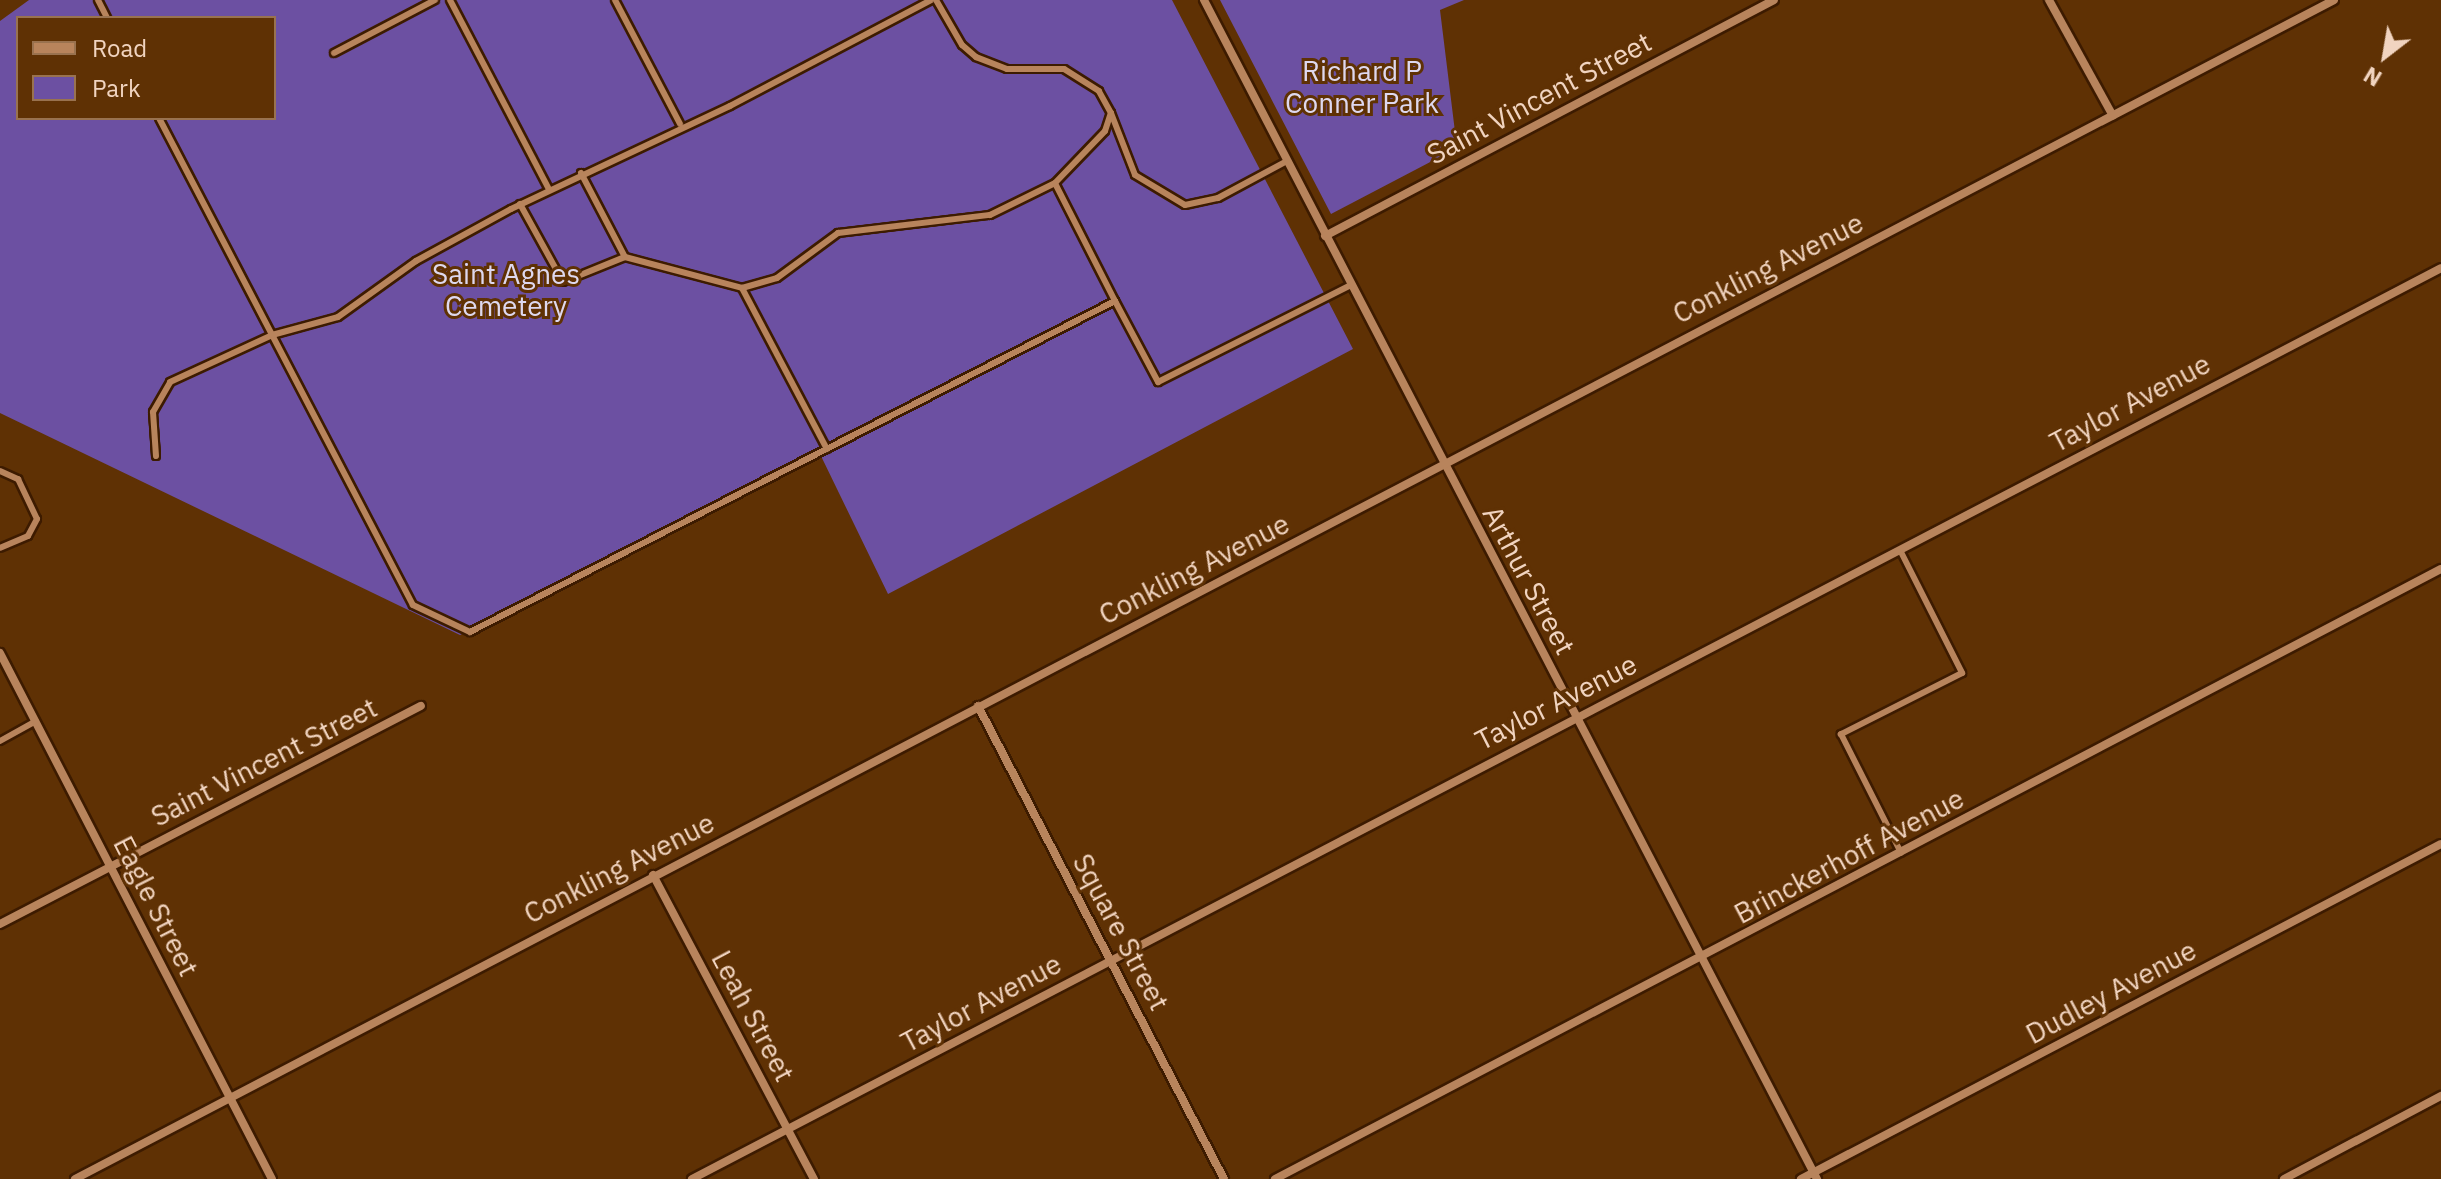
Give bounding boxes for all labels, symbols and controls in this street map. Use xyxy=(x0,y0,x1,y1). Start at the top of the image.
legend xyxy=(16,16,276,120)
north arrow xyxy=(2345,16,2425,96)
street label: Saint Vincent Street xyxy=(1421,25,1657,171)
text: Road xyxy=(92,32,147,64)
park label: Richard P Conner Park xyxy=(1285,54,1439,120)
text: N xyxy=(2358,60,2387,94)
text: Park xyxy=(92,72,141,104)
street label: Conkling Avenue xyxy=(1667,206,1869,330)
park label: Saint Agnes Cemetery xyxy=(432,257,580,323)
street label: Taylor Avenue xyxy=(2044,347,2216,459)
street label: Arthur Street xyxy=(1476,500,1582,660)
street label: Conkling Avenue xyxy=(1093,507,1295,631)
street label: Taylor Avenue xyxy=(1470,647,1642,757)
street label: Saint Vincent Street xyxy=(145,691,383,833)
street label: Brinckerhoff Avenue xyxy=(1728,781,1970,931)
street label: Conkling Avenue xyxy=(518,806,720,930)
street label: Eagle Street xyxy=(106,830,206,982)
street label: Square Street xyxy=(1066,848,1176,1016)
street label: Dudley Avenue xyxy=(2020,933,2202,1051)
street label: Leah Street xyxy=(705,945,801,1087)
street label: Taylor Avenue xyxy=(895,947,1067,1059)

